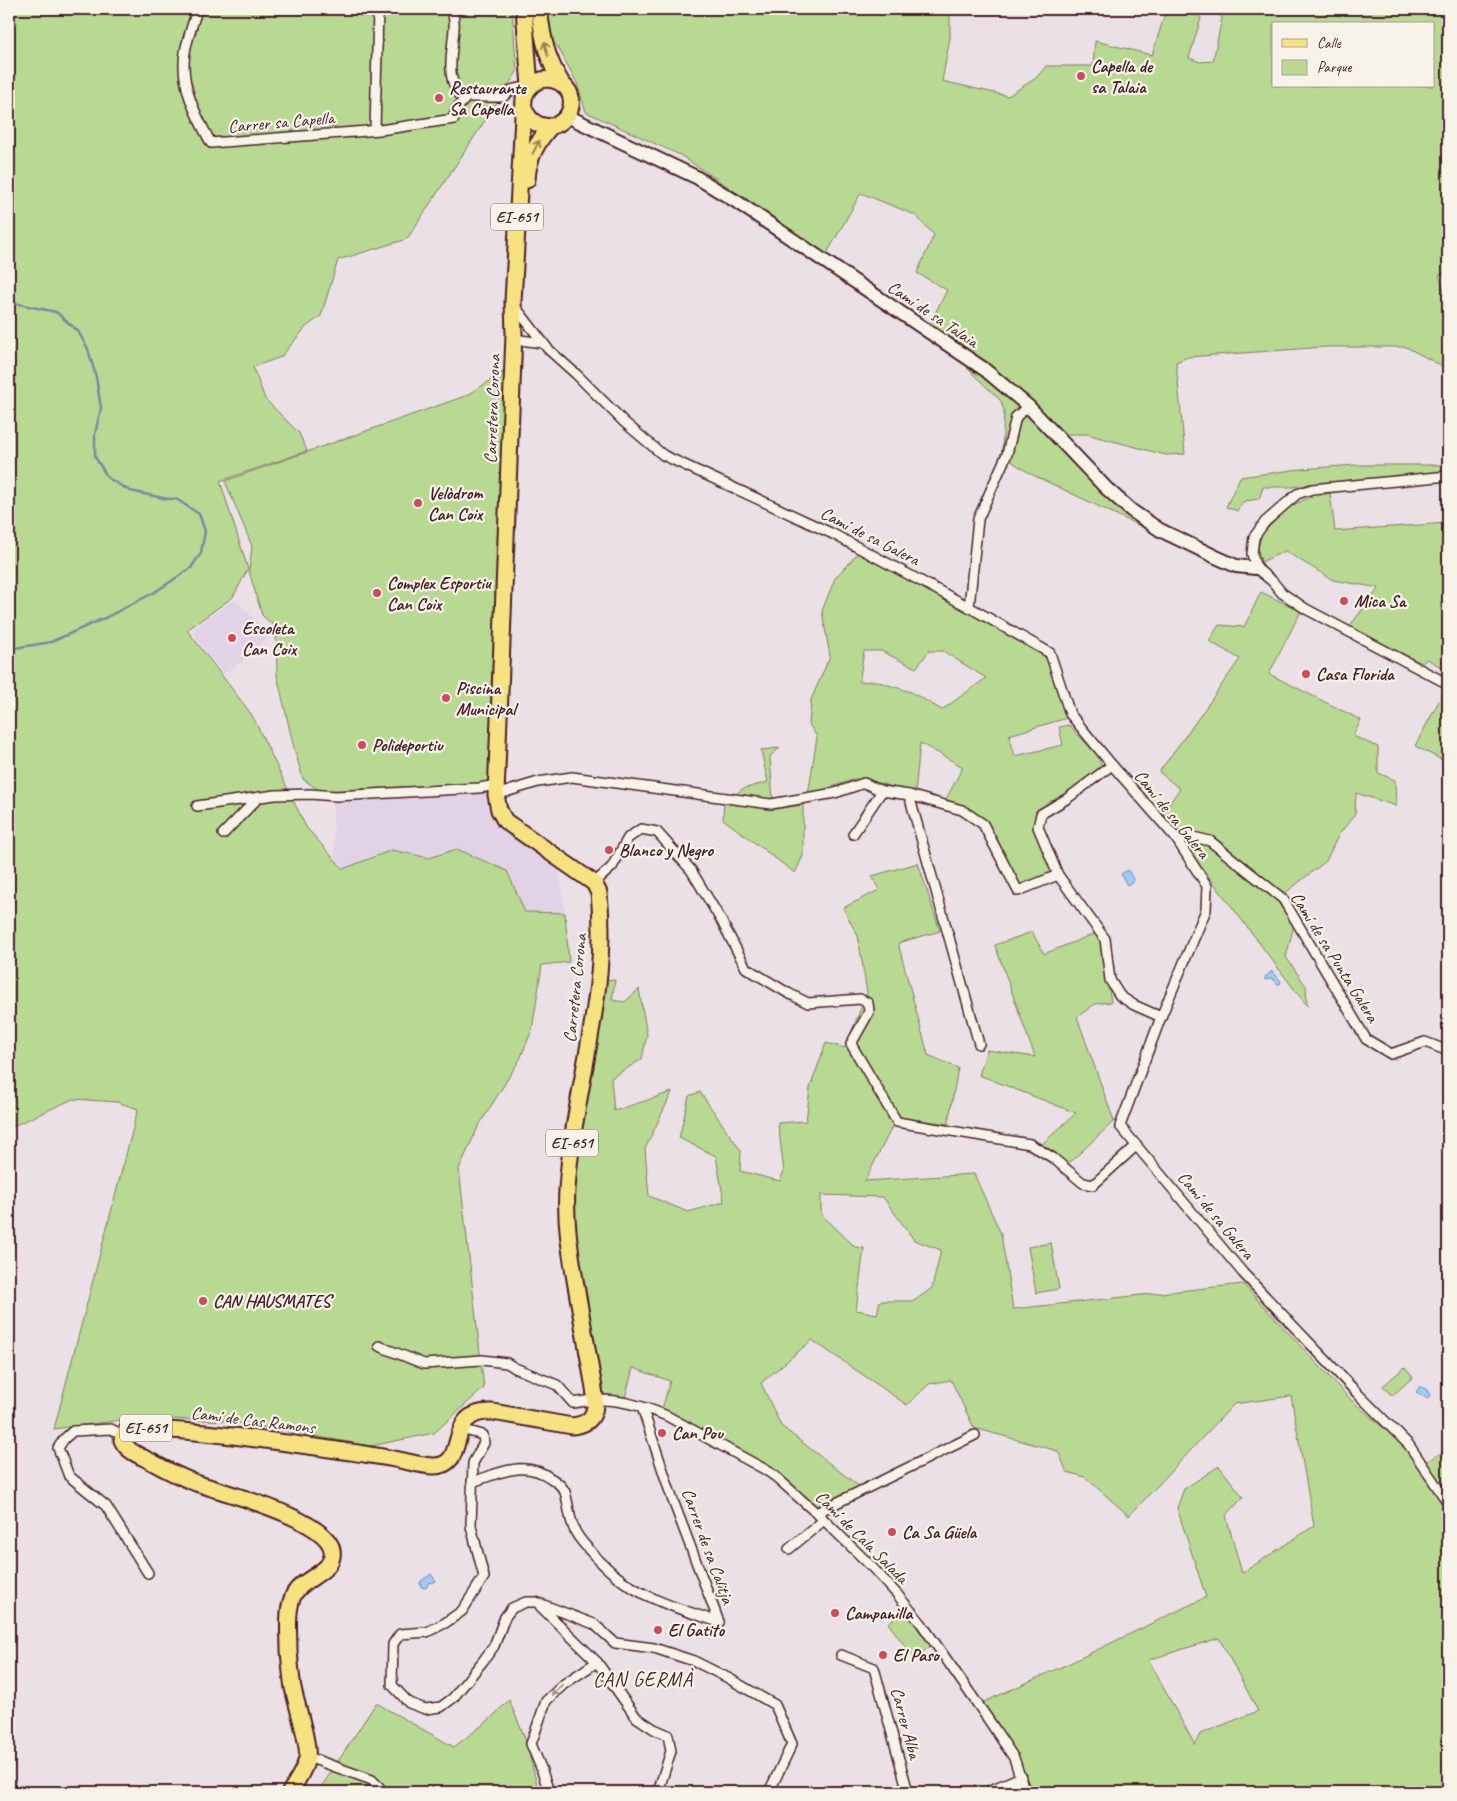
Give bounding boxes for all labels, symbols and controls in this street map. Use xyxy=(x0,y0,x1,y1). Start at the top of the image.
legend xyxy=(1272,22,1434,88)
text: Calle xyxy=(1317,34,1342,53)
one-way arrow xyxy=(541,41,550,57)
place label: Capella de sa Talaia xyxy=(1091,55,1154,98)
text: Parque xyxy=(1317,58,1353,77)
marker: Capella de sa Talaia xyxy=(1075,70,1087,82)
place label: Restaurante Sa Capella xyxy=(449,77,528,120)
marker: Restaurante Sa Capella xyxy=(433,92,445,104)
street label: Carrer sa Capella xyxy=(227,106,337,138)
one-way arrow xyxy=(531,139,541,154)
road number: EI-651 xyxy=(491,203,543,230)
street label: Camí de sa Talaia xyxy=(883,276,984,353)
street label: Carretera Corona xyxy=(479,353,505,464)
place label: Velòdrom Can Coix xyxy=(428,482,484,525)
marker: Velòdrom Can Coix xyxy=(412,497,424,509)
street label: Camí de sa Galera xyxy=(817,502,925,571)
place label: Complex Esportiu Can Coix xyxy=(387,572,493,615)
marker: Complex Esportiu Can Coix xyxy=(371,587,383,599)
place label: Mica Sa xyxy=(1354,590,1407,612)
marker: Mica Sa xyxy=(1338,595,1350,607)
place label: Escoleta Can Coix xyxy=(242,617,298,660)
marker: Escoleta Can Coix xyxy=(226,632,238,644)
place label: Casa Florida xyxy=(1316,663,1395,685)
marker: Casa Florida xyxy=(1300,668,1312,680)
place label: Piscina Municipal xyxy=(456,677,519,720)
marker: Piscina Municipal xyxy=(440,692,452,704)
place label: Polideportiu xyxy=(372,734,444,756)
marker: Polideportiu xyxy=(356,739,368,751)
street label: Camí de sa Galera xyxy=(1129,765,1216,864)
place label: Blanco y Negro xyxy=(619,839,715,861)
marker: Blanco y Negro xyxy=(603,844,615,856)
street label: Camí de sa Punta Galera xyxy=(1286,888,1385,1027)
street label: Carretera Corona xyxy=(558,931,592,1043)
road number: EI-651 xyxy=(546,1130,598,1156)
street label: Camí de sa Galera xyxy=(1173,1167,1260,1265)
place label: CAN HAUSMATES xyxy=(213,1290,335,1312)
marker: CAN HAUSMATES xyxy=(197,1295,209,1307)
street label: Camí de Cas Ramons xyxy=(190,1401,318,1439)
road number: EI-651 xyxy=(120,1415,172,1442)
place label: Can Pou xyxy=(672,1422,724,1444)
marker: Can Pou xyxy=(656,1427,668,1439)
street label: Carrer de sa Calitja xyxy=(677,1485,739,1608)
street label: Camí de Cala Salada xyxy=(811,1486,915,1590)
place label: Ca Sa Güela xyxy=(902,1521,978,1543)
marker: Ca Sa Güela xyxy=(886,1526,898,1538)
place label: Campanilla xyxy=(845,1602,914,1624)
marker: Campanilla xyxy=(829,1607,841,1619)
place label: El Gatito xyxy=(668,1619,726,1641)
marker: El Gatito xyxy=(652,1624,664,1636)
place label: El Paso xyxy=(893,1644,940,1666)
marker: El Paso xyxy=(877,1649,889,1661)
district label: CAN GERMÀ xyxy=(593,1667,694,1692)
one-way arrow xyxy=(551,1684,564,1696)
street label: Carrer Alba xyxy=(886,1685,927,1763)

